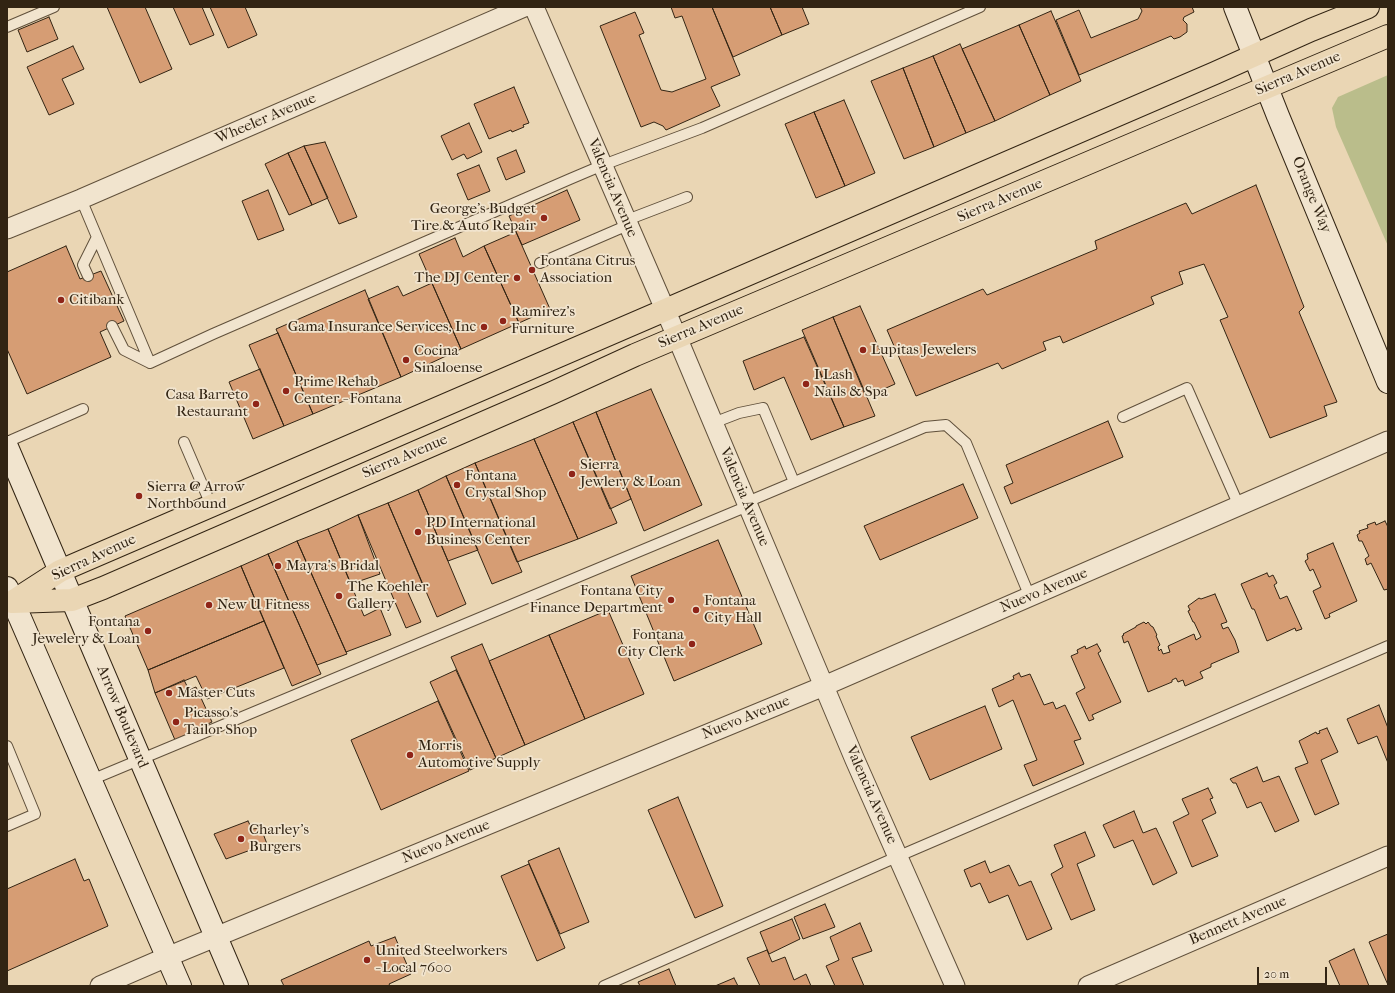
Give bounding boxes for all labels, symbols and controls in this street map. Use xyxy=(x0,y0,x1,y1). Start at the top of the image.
street label: Sierra Avenue xyxy=(1253,48,1343,100)
street label: Wheeler Avenue xyxy=(213,90,319,148)
street label: Valencia Avenue xyxy=(583,136,641,240)
street label: Orange Way xyxy=(1287,154,1335,236)
street label: Sierra Avenue xyxy=(955,175,1045,227)
place label: George's Budget Tire & Auto Repair xyxy=(411,200,536,235)
marker: George's Budget Tire & Auto Repair xyxy=(539,213,549,223)
place label: Fontana Citrus Association xyxy=(540,252,635,287)
marker: Fontana Citrus Association xyxy=(527,265,537,275)
place label: The DJ Center xyxy=(414,269,509,287)
marker: The DJ Center xyxy=(512,273,522,283)
place label: Citibank xyxy=(69,291,124,309)
marker: Citibank xyxy=(56,295,66,305)
street label: Sierra Avenue xyxy=(656,301,746,353)
place label: Ramirez's Furniture xyxy=(511,303,575,338)
marker: Ramirez's Furniture xyxy=(498,316,508,326)
place label: Gama Insurance Services, Inc xyxy=(288,318,476,336)
marker: Gama Insurance Services, Inc xyxy=(479,322,489,332)
place label: Lupitas Jewelers xyxy=(871,341,976,359)
place label: Cocina Sinaloense xyxy=(414,342,482,377)
marker: Lupitas Jewelers xyxy=(858,345,868,355)
marker: Cocina Sinaloense xyxy=(401,355,411,365)
place label: I Lash Nails & Spa xyxy=(814,366,888,401)
place label: Prime Rehab Center - Fontana xyxy=(294,373,402,408)
marker: I Lash Nails & Spa xyxy=(801,379,811,389)
place label: Casa Barreto Restaurant xyxy=(166,386,248,421)
marker: Prime Rehab Center - Fontana xyxy=(281,386,291,396)
marker: Casa Barreto Restaurant xyxy=(251,399,261,409)
street label: Sierra Avenue xyxy=(360,431,450,483)
street label: Valencia Avenue xyxy=(715,445,773,549)
place label: Sierra Jewlery & Loan xyxy=(580,456,681,491)
place label: Fontana Crystal Shop xyxy=(465,467,546,502)
marker: Sierra Jewlery & Loan xyxy=(567,469,577,479)
place label: Sierra @ Arrow Northbound xyxy=(147,478,245,513)
marker: Fontana Crystal Shop xyxy=(452,480,462,490)
marker: Sierra @ Arrow Northbound xyxy=(134,491,144,501)
place label: PD International Business Center xyxy=(426,514,536,549)
marker: PD International Business Center xyxy=(413,527,423,537)
street label: Sierra Avenue xyxy=(49,531,139,585)
place label: Mayra's Bridal xyxy=(286,557,379,575)
marker: Mayra's Bridal xyxy=(273,561,283,571)
street label: Nuevo Avenue xyxy=(998,565,1090,617)
place label: The Koehler Gallery xyxy=(347,578,428,613)
place label: Fontana City Finance Department xyxy=(529,582,663,617)
marker: The Koehler Gallery xyxy=(334,591,344,601)
place label: Fontana City Hall xyxy=(704,592,762,627)
marker: Fontana City Finance Department xyxy=(666,595,676,605)
place label: New U Fitness xyxy=(217,596,310,614)
marker: New U Fitness xyxy=(204,600,214,610)
marker: Fontana City Hall xyxy=(691,605,701,615)
place label: Fontana Jewelery & Loan xyxy=(32,613,140,648)
marker: Fontana Jewelery & Loan xyxy=(143,626,153,636)
place label: Fontana City Clerk xyxy=(618,626,684,661)
marker: Fontana City Clerk xyxy=(687,639,697,649)
street label: Arrow Boulevard xyxy=(92,663,152,771)
place label: Master Cuts xyxy=(177,684,255,702)
marker: Master Cuts xyxy=(164,688,174,698)
street label: Nuevo Avenue xyxy=(699,692,793,744)
place label: Picasso's Tailor Shop xyxy=(184,704,257,739)
marker: Picasso's Tailor Shop xyxy=(171,717,181,727)
place label: Morris Automotive Supply xyxy=(418,737,540,772)
street label: Valencia Avenue xyxy=(841,743,901,847)
marker: Morris Automotive Supply xyxy=(405,750,415,760)
street label: Nuevo Avenue xyxy=(399,816,493,868)
place label: Charley's Burgers xyxy=(249,821,309,856)
marker: Charley's Burgers xyxy=(236,834,246,844)
street label: Bennett Avenue xyxy=(1186,892,1290,950)
place label: United Steelworkers - Local 7600 xyxy=(375,942,507,977)
marker: United Steelworkers - Local 7600 xyxy=(362,955,372,965)
scale bar xyxy=(1259,959,1329,985)
text: 20 m xyxy=(1264,967,1289,981)

